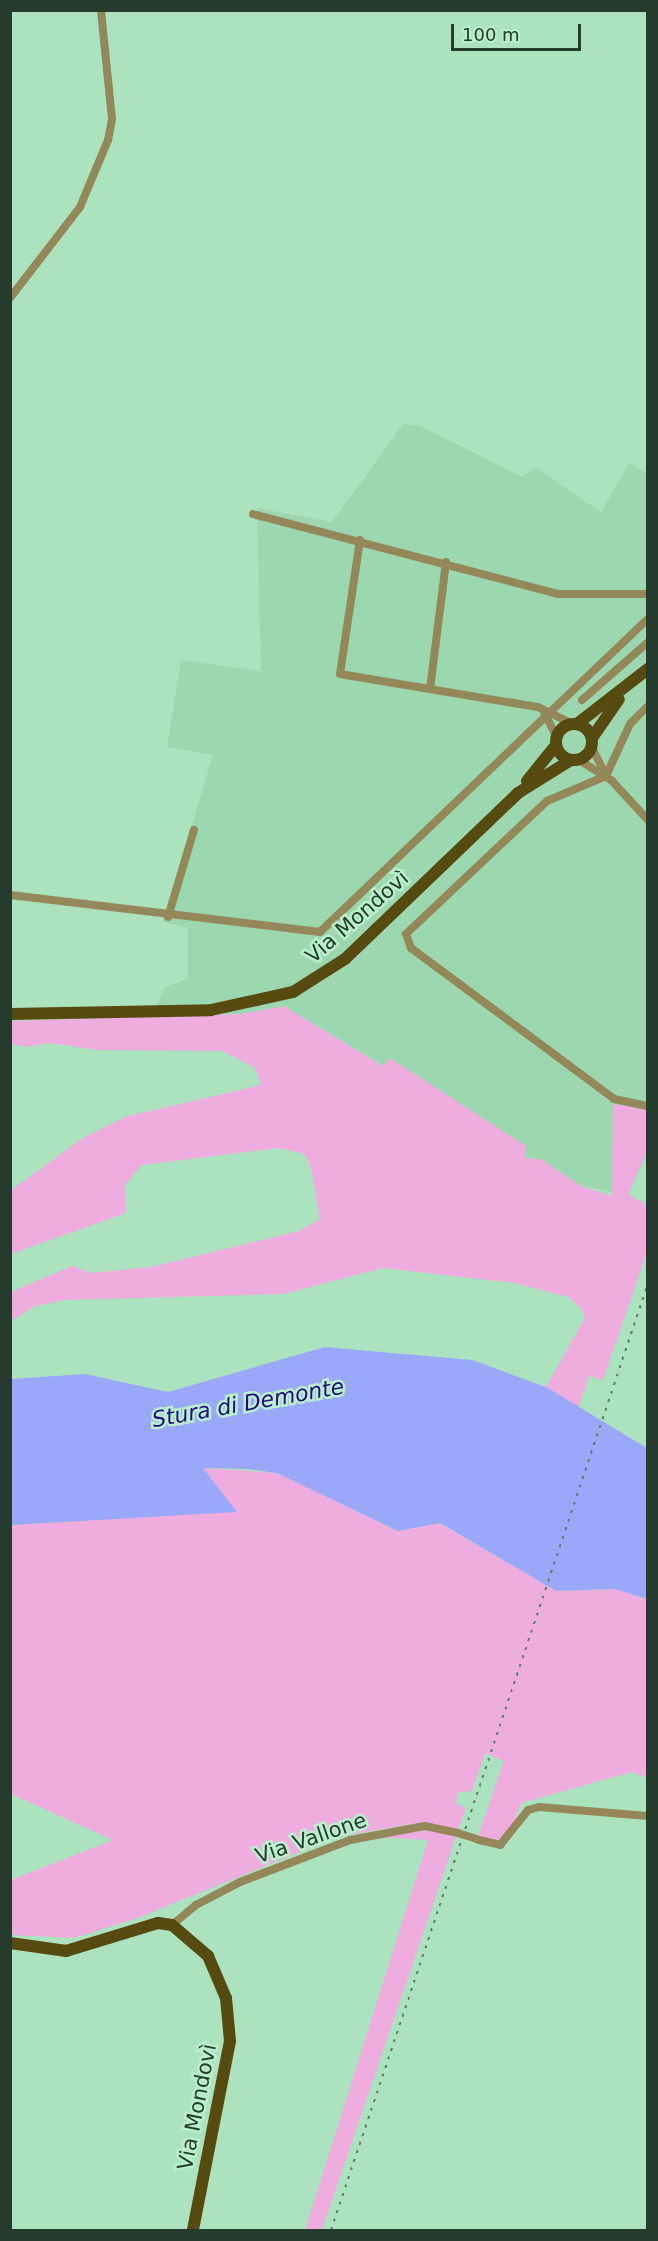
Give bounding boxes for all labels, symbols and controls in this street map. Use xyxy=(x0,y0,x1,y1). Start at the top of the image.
scale bar xyxy=(454,12,584,50)
text: 100 m xyxy=(462,24,520,45)
street label: Via Mondovì xyxy=(300,866,414,968)
water label: Stura di Demonte xyxy=(150,1373,346,1433)
street label: Via Vallone xyxy=(252,1807,370,1869)
street label: Via Mondovì xyxy=(172,2042,222,2172)

